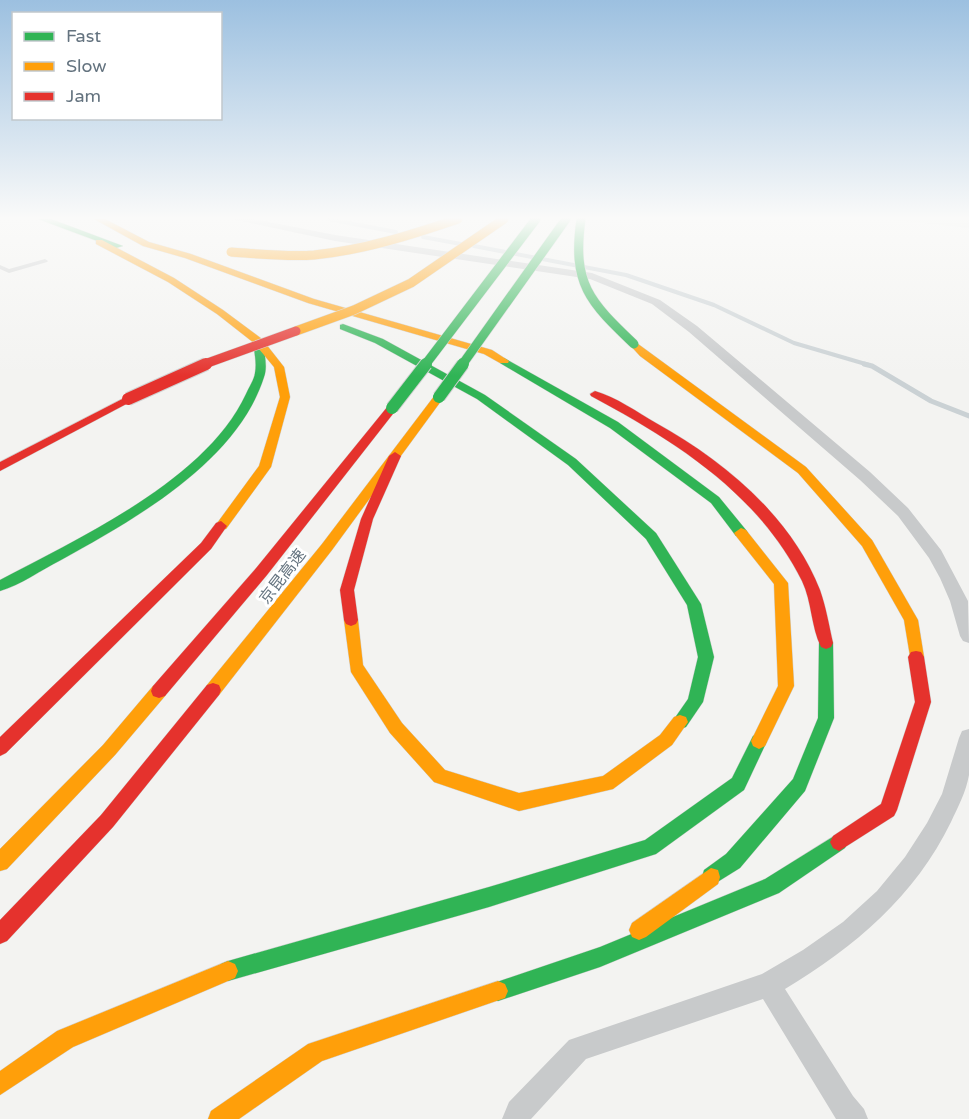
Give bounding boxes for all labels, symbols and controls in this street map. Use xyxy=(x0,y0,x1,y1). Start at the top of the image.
legend xyxy=(12,12,222,120)
text: Fast xyxy=(66,25,101,47)
text: Slow xyxy=(66,55,107,77)
text: Jam xyxy=(66,85,101,107)
street label: 京昆高速 xyxy=(255,545,310,608)

